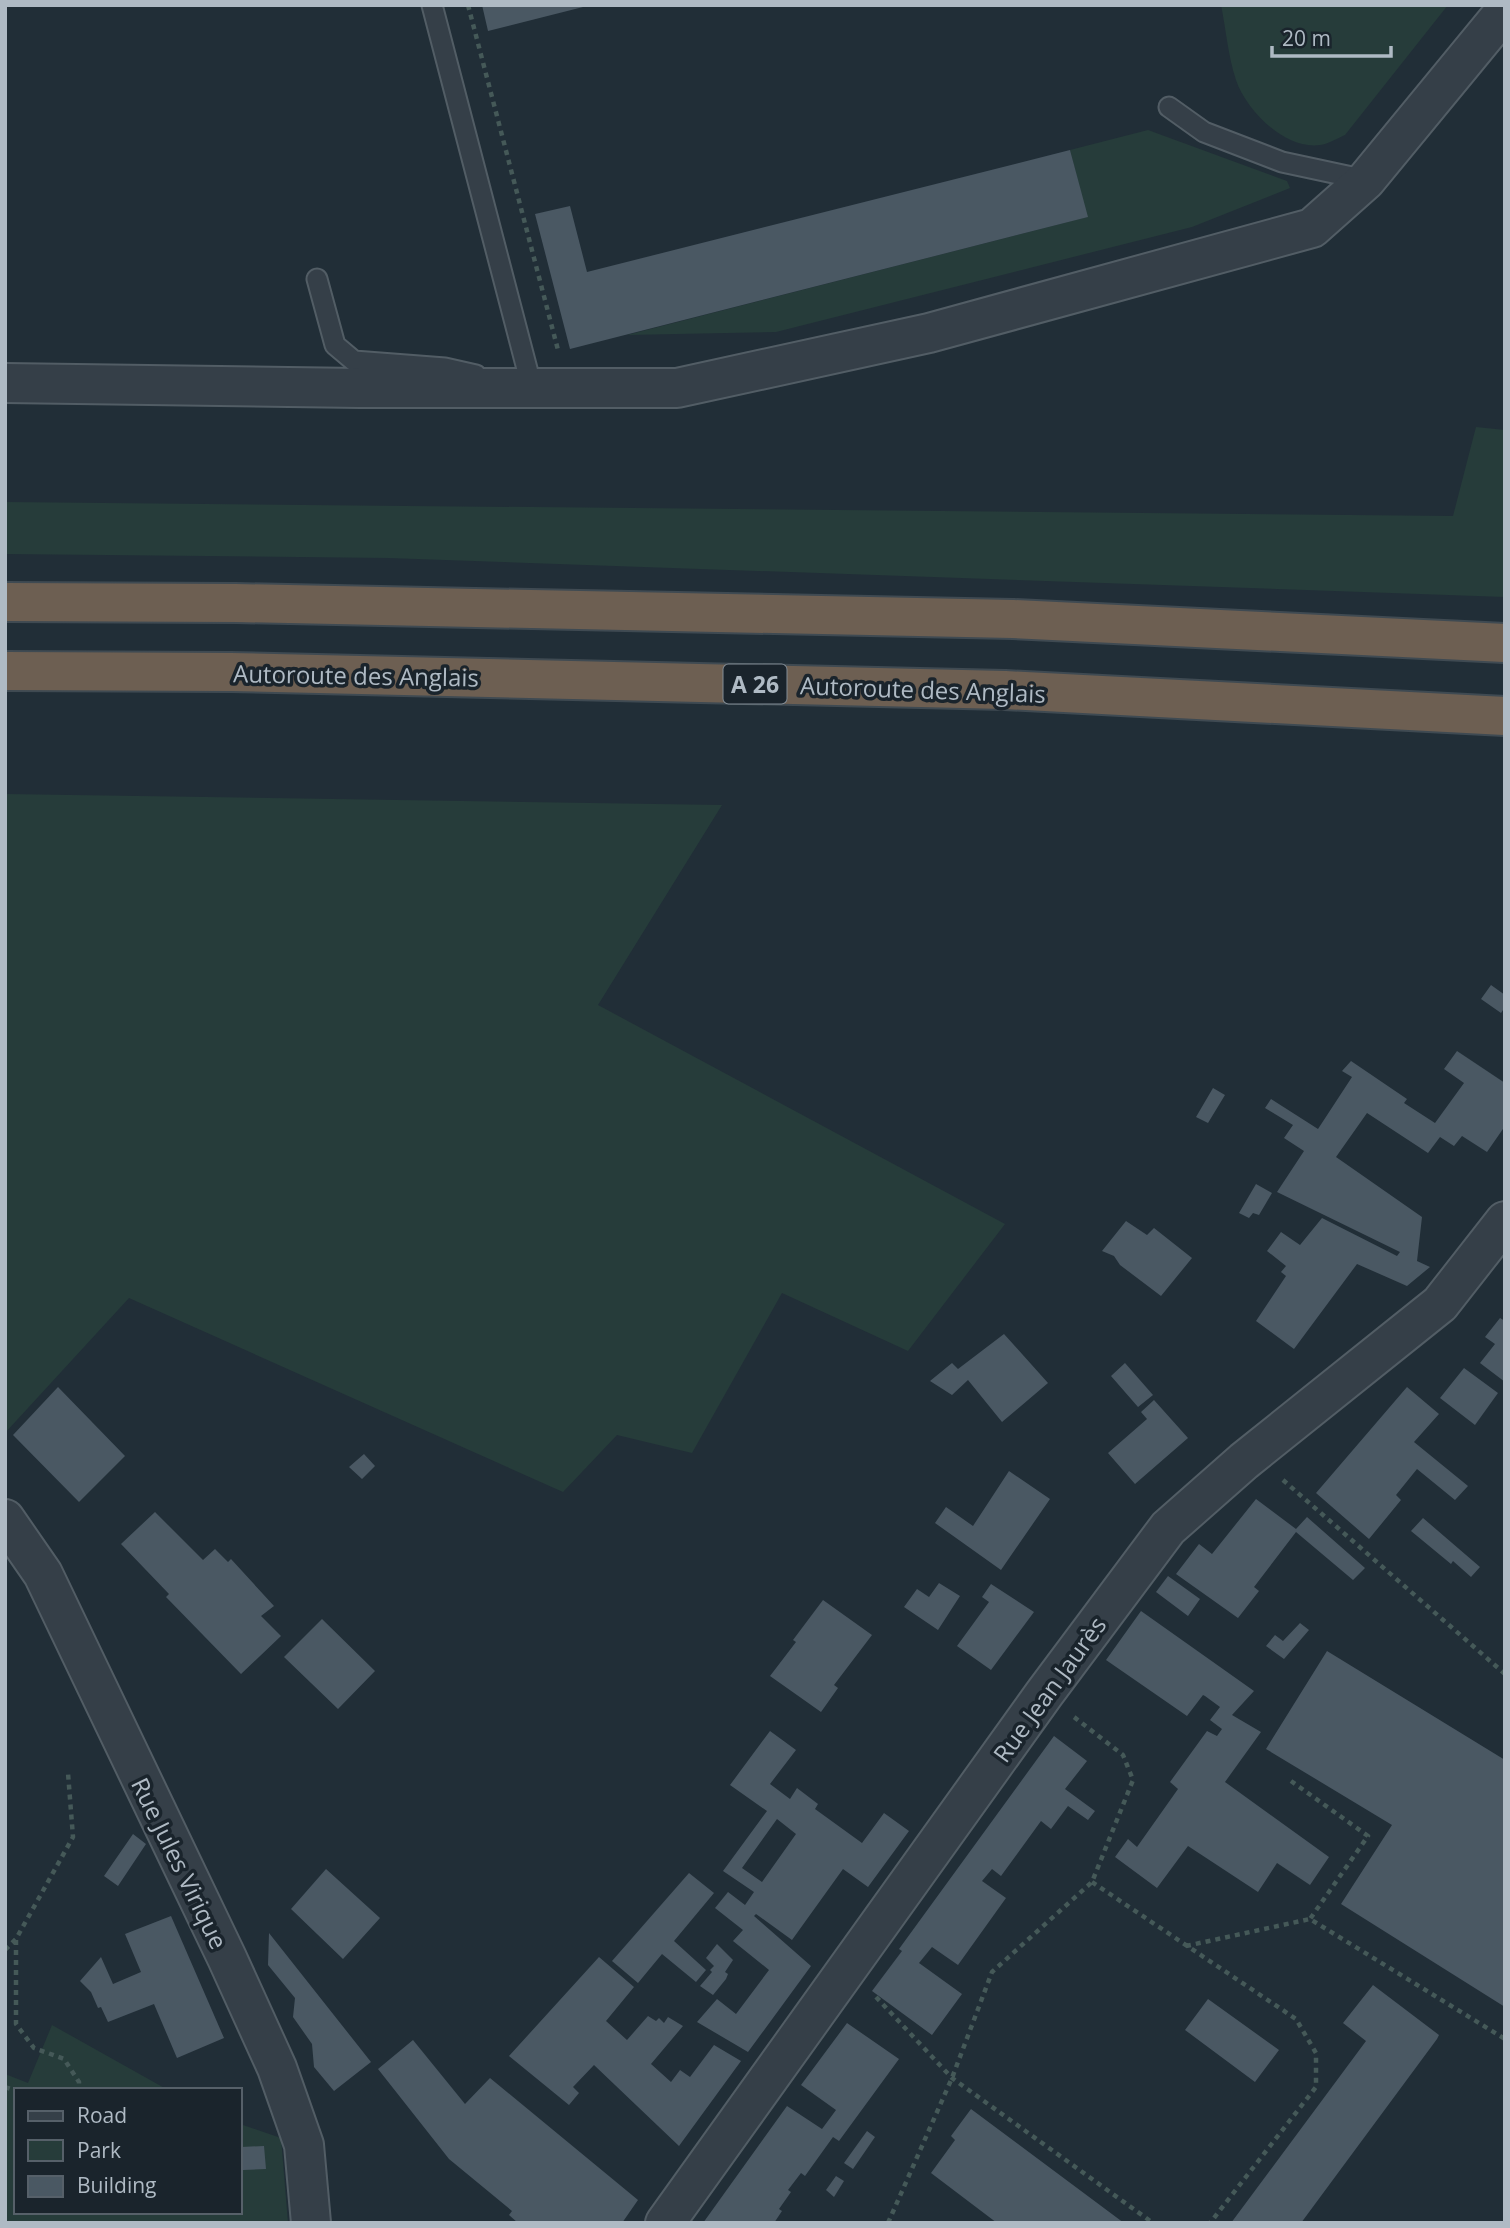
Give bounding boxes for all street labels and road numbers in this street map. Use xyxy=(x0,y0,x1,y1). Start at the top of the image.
street label: Autoroute des Anglais xyxy=(233,656,479,694)
road number: A 26 xyxy=(724,664,786,704)
street label: Autoroute des Anglais xyxy=(800,668,1046,710)
street label: Rue Jean Jaurès xyxy=(985,1609,1113,1769)
street label: Rue Jules Virique xyxy=(124,1772,236,1954)

